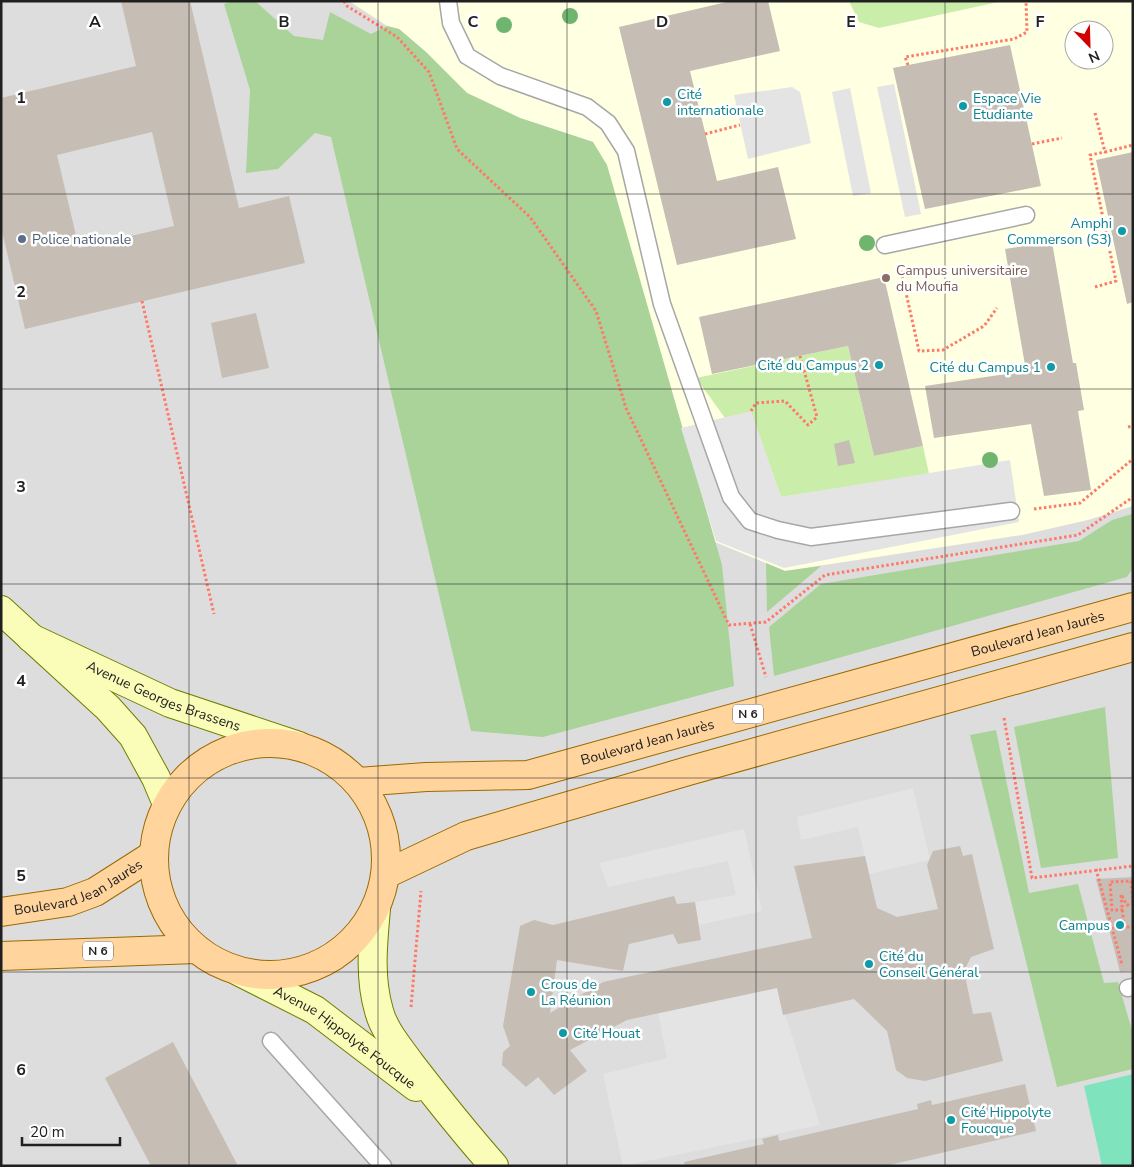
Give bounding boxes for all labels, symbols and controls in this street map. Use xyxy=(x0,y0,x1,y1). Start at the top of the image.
text: A xyxy=(89,11,101,33)
text: B xyxy=(278,11,290,33)
text: C xyxy=(468,11,479,33)
text: D xyxy=(656,11,668,33)
text: E xyxy=(846,11,856,33)
text: F xyxy=(1036,11,1045,33)
north arrow xyxy=(1064,20,1114,70)
text: N xyxy=(1085,46,1102,67)
place label: Cité internationale xyxy=(677,85,764,120)
text: 1 xyxy=(16,87,26,109)
place label: Espace Vie Etudiante xyxy=(973,89,1041,124)
marker: Cité internationale xyxy=(661,96,673,108)
marker: Espace Vie Etudiante xyxy=(957,100,969,112)
place label: Amphi Commerson (S3) xyxy=(1007,214,1112,249)
marker: Amphi Commerson (S3) xyxy=(1116,225,1128,237)
place label: Police nationale xyxy=(32,230,131,249)
marker: Police nationale xyxy=(16,233,28,245)
place label: Campus universitaire du Moufia xyxy=(896,261,1027,296)
marker: Campus universitaire du Moufia xyxy=(880,272,892,284)
text: 2 xyxy=(16,281,26,303)
place label: Cité du Campus 2 xyxy=(757,356,869,375)
place label: Cité du Campus 1 xyxy=(929,358,1041,377)
marker: Cité du Campus 2 xyxy=(873,359,885,371)
marker: Cité du Campus 1 xyxy=(1045,361,1057,373)
text: 3 xyxy=(16,476,26,498)
street label: Boulevard Jean Jaurès xyxy=(969,606,1107,661)
street label: Avenue Georges Brassens xyxy=(84,656,244,736)
text: 4 xyxy=(16,670,26,692)
road number: N 6 xyxy=(733,704,763,724)
street label: Boulevard Jean Jaurès xyxy=(578,714,716,769)
street label: Boulevard Jean Jaurès xyxy=(13,855,146,919)
text: 5 xyxy=(16,865,26,887)
place label: Campus xyxy=(1059,916,1110,935)
marker: Campus xyxy=(1114,919,1126,931)
road number: N 6 xyxy=(83,941,113,960)
place label: Cité du Conseil Général xyxy=(879,947,979,982)
marker: Cité du Conseil Général xyxy=(863,958,875,970)
place label: Crous de La Réunion xyxy=(541,975,611,1010)
street label: Avenue Hippolyte Foucque xyxy=(271,981,420,1093)
marker: Crous de La Réunion xyxy=(525,986,537,998)
place label: Cité Houat xyxy=(573,1024,640,1043)
marker: Cité Houat xyxy=(557,1027,569,1039)
text: 6 xyxy=(16,1059,26,1081)
place label: Cité Hippolyte Foucque xyxy=(961,1103,1051,1138)
scale bar xyxy=(22,1114,120,1146)
marker: Cité Hippolyte Foucque xyxy=(945,1114,957,1126)
text: 20 m xyxy=(30,1122,65,1142)

